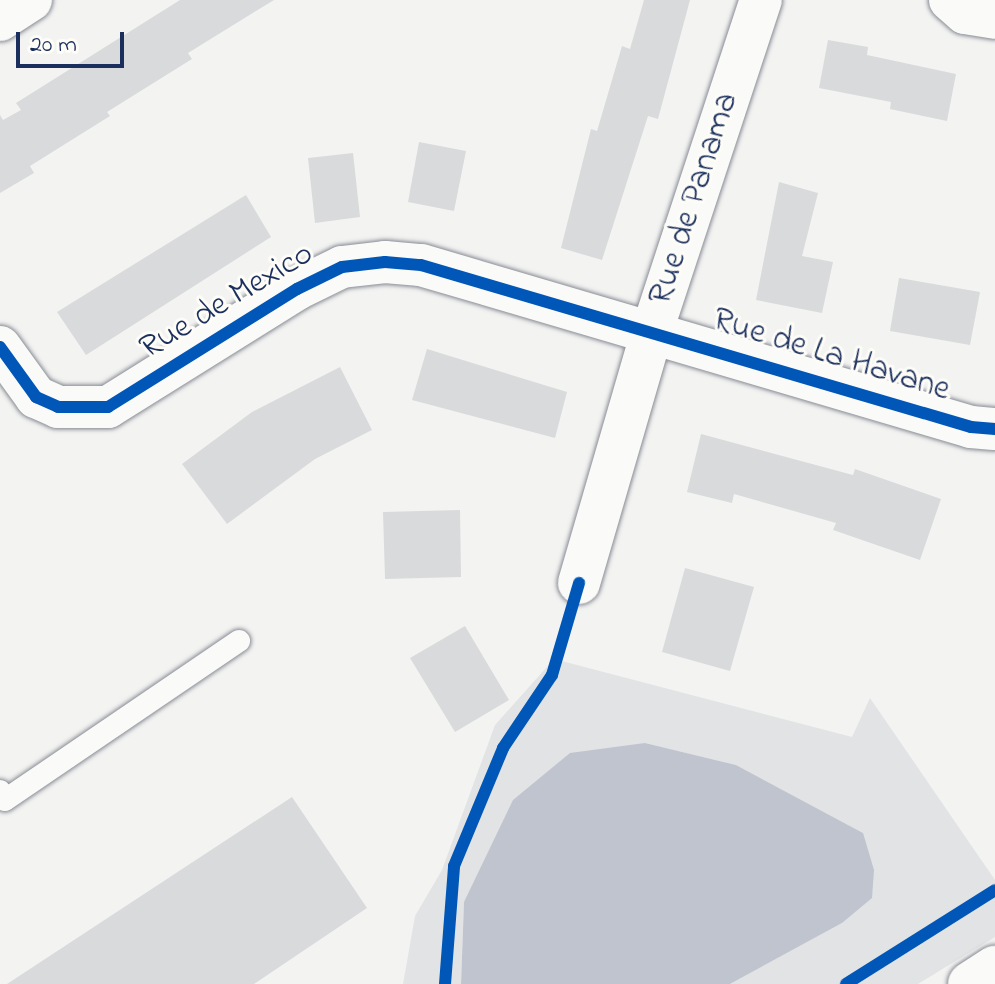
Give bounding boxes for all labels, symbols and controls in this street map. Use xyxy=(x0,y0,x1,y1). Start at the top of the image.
scale bar xyxy=(20,16,128,66)
text: 20 m xyxy=(30,28,77,63)
street label: Rue de Panama xyxy=(642,88,748,310)
street label: Rue de Mexico xyxy=(133,234,321,370)
street label: Rue de La Havane xyxy=(708,301,954,411)

